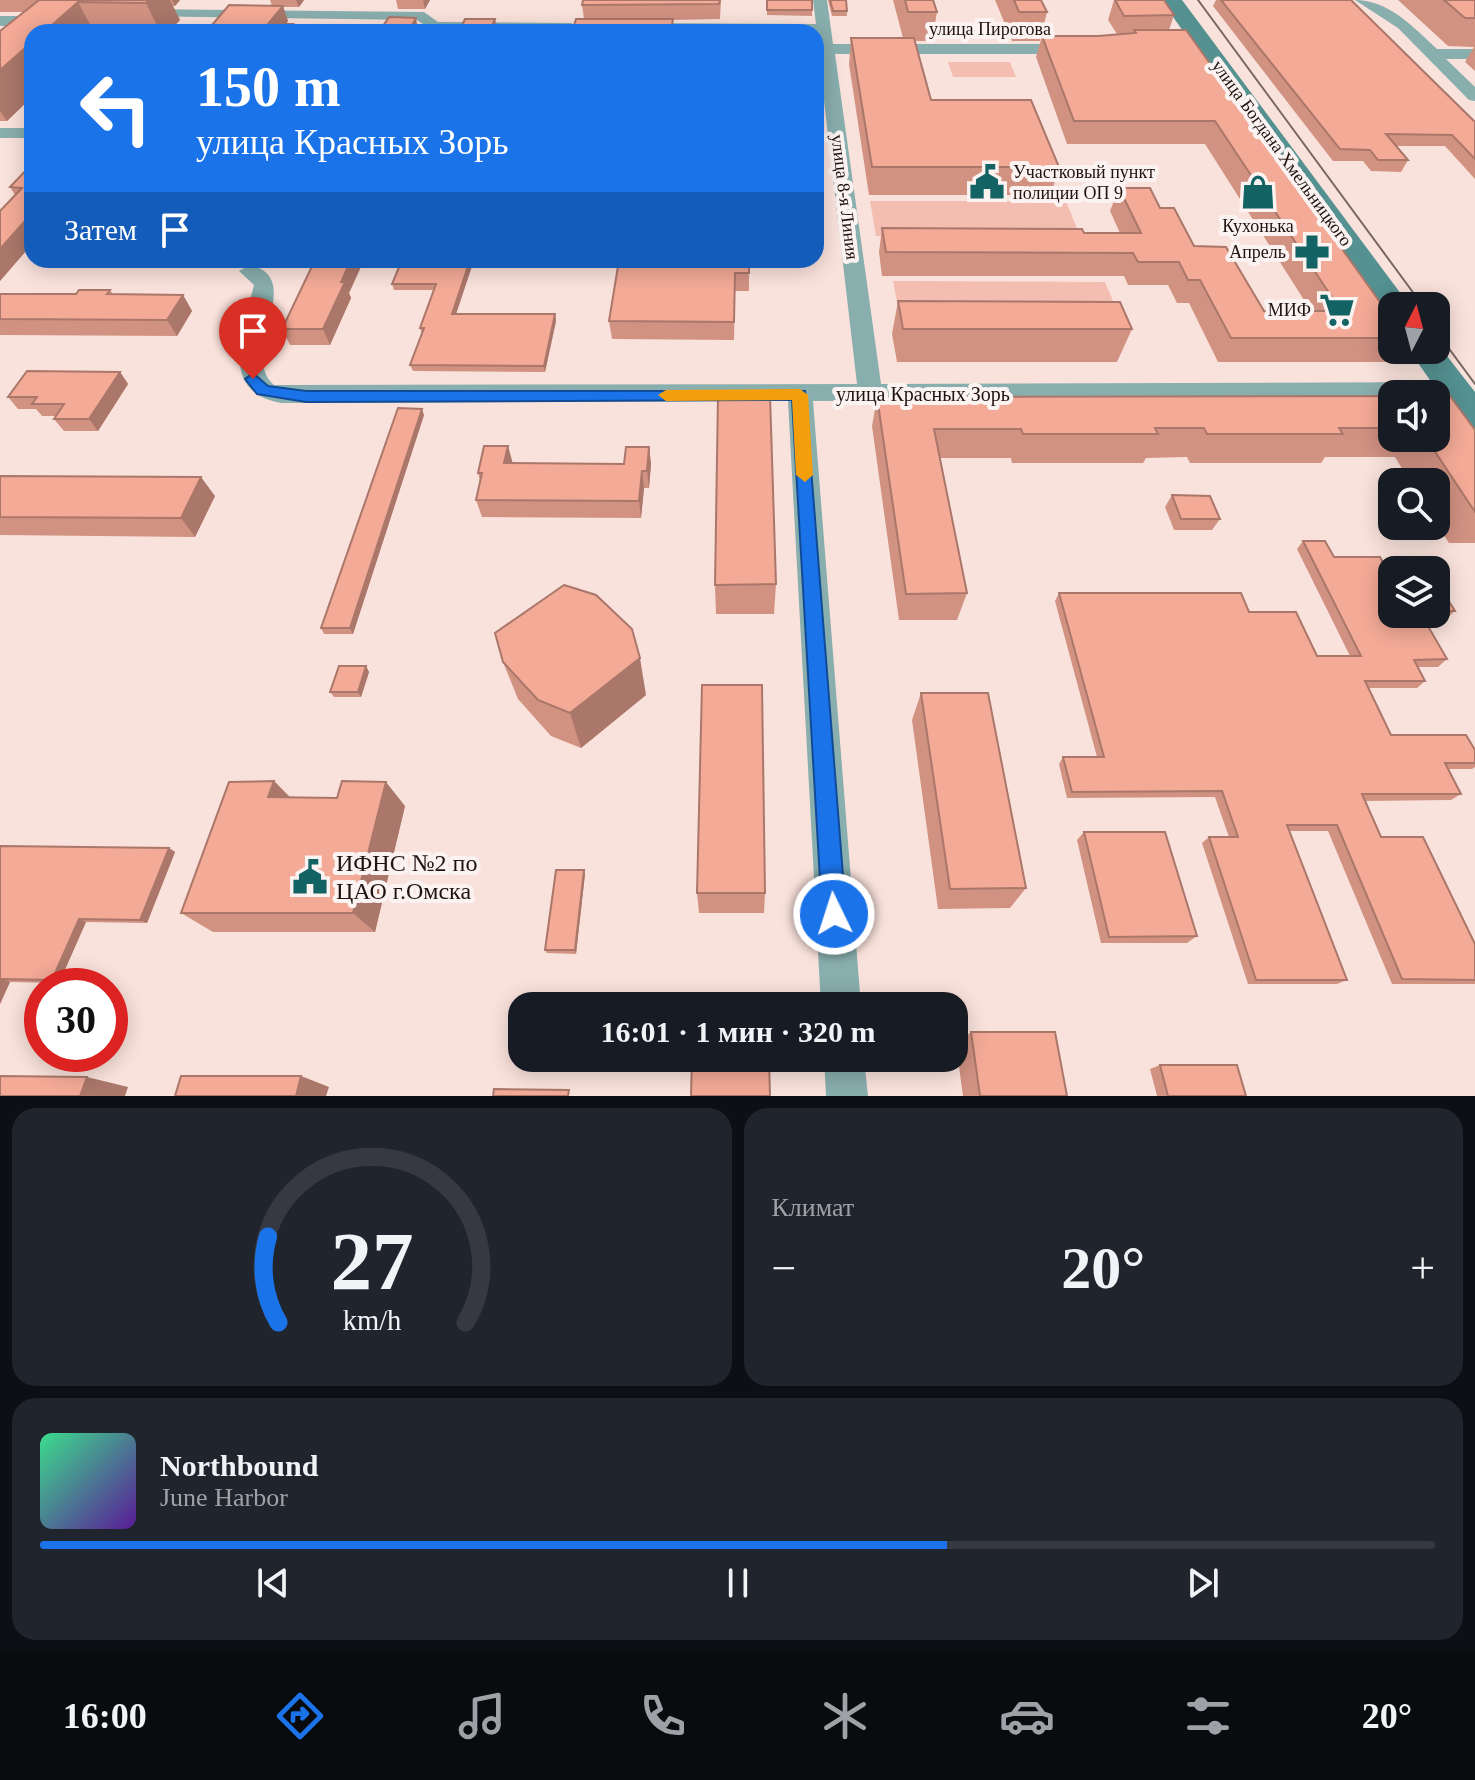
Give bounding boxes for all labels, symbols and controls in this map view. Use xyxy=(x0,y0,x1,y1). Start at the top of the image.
street label: улица Пирогова xyxy=(929,19,1051,39)
icon: left xyxy=(64,56,168,160)
text: 150 m xyxy=(196,56,341,118)
street label: улица Богдана Хмельницкого xyxy=(1208,56,1356,250)
text: улица Красных Зорь xyxy=(196,122,509,162)
street label: улица 8-я Линия xyxy=(827,133,863,261)
place label: Участковый пункт полиции ОП 9 xyxy=(1013,162,1155,203)
public building icon: Участковый пункт полиции ОП 9 xyxy=(968,163,1006,201)
shop icon: Кухонька xyxy=(1239,173,1277,211)
icon: arrive xyxy=(153,208,197,252)
text: Затем xyxy=(64,213,137,246)
place label: Кухонька xyxy=(1222,216,1294,236)
pharmacy icon: Апрель xyxy=(1293,233,1331,271)
place label: Апрель xyxy=(1229,242,1286,262)
supermarket icon: МИФ xyxy=(1318,291,1356,329)
north arrow xyxy=(1378,292,1450,364)
map controls xyxy=(1378,292,1450,628)
pin xyxy=(219,297,287,379)
place label: МИФ xyxy=(1268,300,1311,320)
icon: arrive xyxy=(231,309,275,353)
button: sound xyxy=(1378,380,1450,452)
street label: улица Красных Зорь xyxy=(836,383,1010,406)
button: search xyxy=(1378,468,1450,540)
button: layers xyxy=(1378,556,1450,628)
place label: ИФНС №2 по ЦАО г.Омска xyxy=(336,850,477,904)
public building icon: ИФНС №2 по ЦАО г.Омска xyxy=(291,858,329,896)
position arrow xyxy=(792,872,876,956)
speed limit sign: 30 xyxy=(24,968,128,1072)
text: 16:01 · 1 мин · 320 m xyxy=(601,1015,876,1048)
text: Климат xyxy=(772,1193,854,1222)
text: 27 xyxy=(330,1215,413,1307)
text: 20° xyxy=(1061,1235,1145,1301)
text: − xyxy=(772,1244,796,1293)
text: + xyxy=(1410,1244,1435,1293)
text: km/h xyxy=(342,1305,401,1336)
text: Northbound xyxy=(160,1449,318,1482)
text: June Harbor xyxy=(160,1483,288,1512)
icon: previous xyxy=(251,1561,295,1605)
icon: pause xyxy=(716,1561,760,1605)
icon: next xyxy=(1181,1561,1225,1605)
icon: directions xyxy=(272,1688,328,1744)
icon: music xyxy=(454,1688,510,1744)
icon: phone xyxy=(635,1688,691,1744)
icon: climate xyxy=(817,1688,873,1744)
icon: car xyxy=(999,1688,1055,1744)
icon: filters xyxy=(1180,1688,1236,1744)
text: 16:00 xyxy=(63,1696,147,1736)
text: 20° xyxy=(1362,1696,1412,1736)

